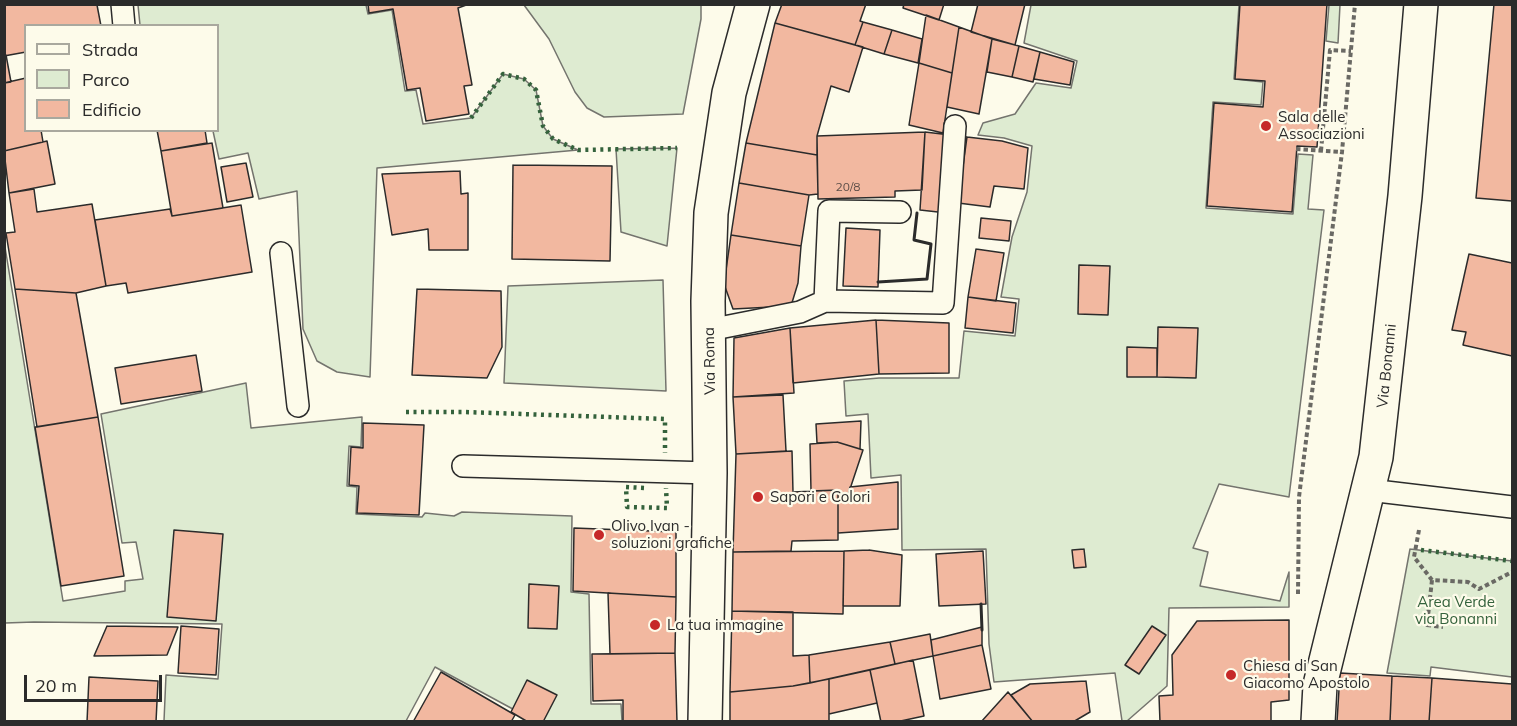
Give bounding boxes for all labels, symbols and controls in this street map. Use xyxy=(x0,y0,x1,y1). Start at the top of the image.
legend xyxy=(24,24,219,132)
text: Strada xyxy=(82,38,138,61)
text: Parco xyxy=(82,68,130,91)
text: Edificio xyxy=(82,98,141,121)
place label: Sala delle Associazioni xyxy=(1278,108,1365,143)
marker: Sala delle Associazioni xyxy=(1259,119,1273,133)
house number: 20/8 xyxy=(835,180,861,194)
street label: Via Bonanni xyxy=(1374,323,1400,409)
street label: Via Roma xyxy=(700,327,720,395)
place label: Sapori e Colori xyxy=(770,488,870,506)
marker: Sapori e Colori xyxy=(751,490,765,504)
place label: Olivo Ivan - soluzioni grafiche xyxy=(611,517,732,552)
marker: Olivo Ivan - soluzioni grafiche xyxy=(592,528,606,542)
park label: Area Verde via Bonanni xyxy=(1415,593,1497,628)
place label: La tua immagine xyxy=(667,616,783,634)
marker: La tua immagine xyxy=(648,618,662,632)
place label: Chiesa di San Giacomo Apostolo xyxy=(1243,657,1370,692)
scale bar xyxy=(27,663,165,701)
marker: Chiesa di San Giacomo Apostolo xyxy=(1224,668,1238,682)
text: 20 m xyxy=(35,674,77,697)

